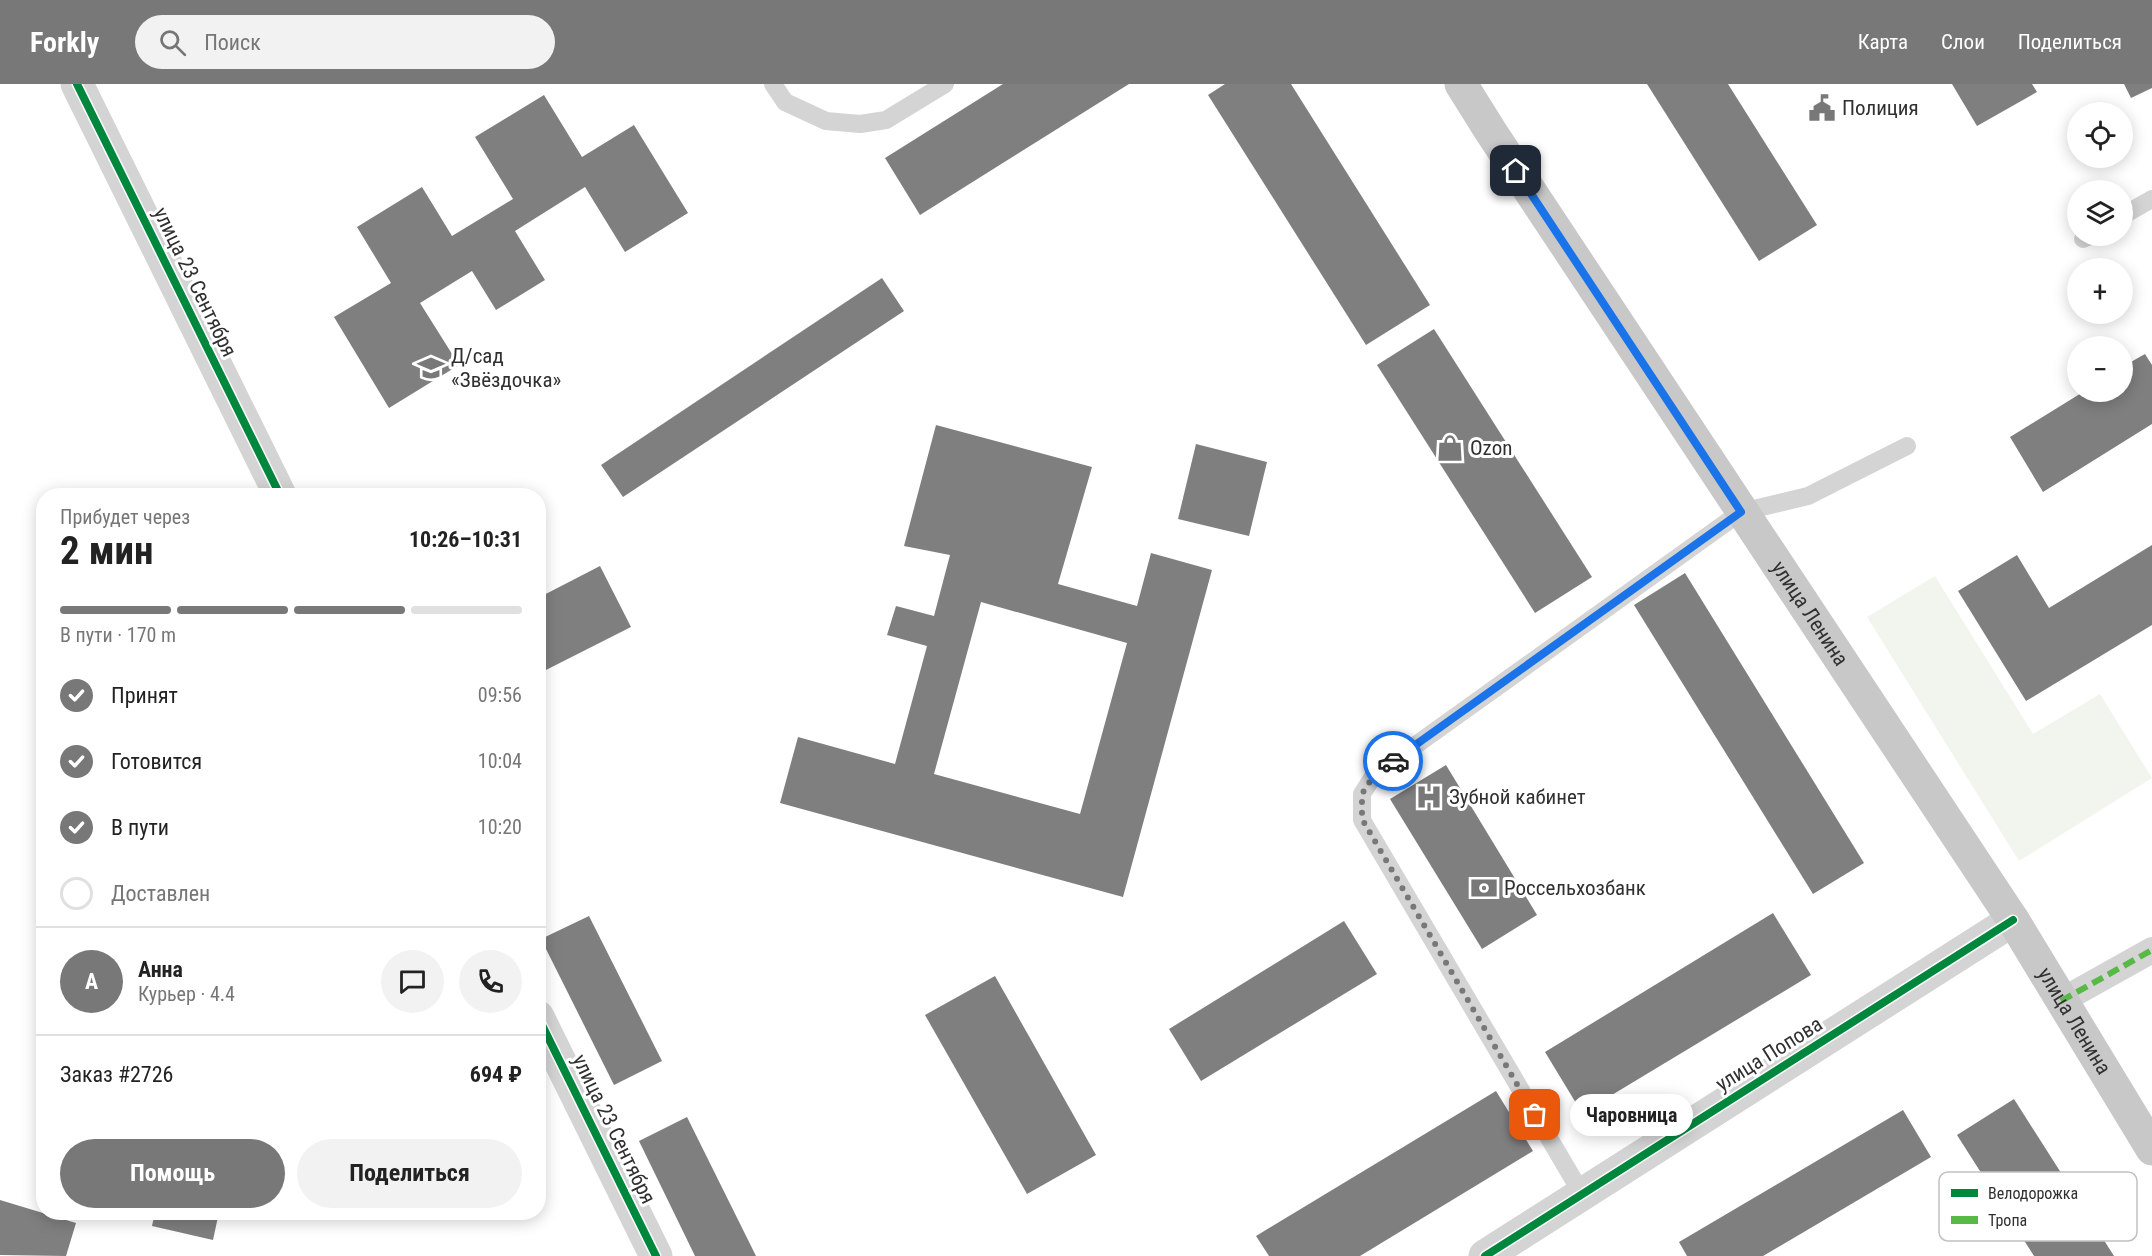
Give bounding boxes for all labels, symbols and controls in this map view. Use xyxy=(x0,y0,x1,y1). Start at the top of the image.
search box xyxy=(135,15,555,69)
text: Forkly xyxy=(30,26,99,59)
icon: search xyxy=(156,26,189,59)
text: Поиск xyxy=(204,30,261,55)
text: Карта xyxy=(1858,30,1908,54)
text: Слои xyxy=(1941,30,1985,54)
text: Поделиться xyxy=(2018,30,2122,54)
public building icon: Полиция xyxy=(1807,93,1837,123)
place label: Полиция xyxy=(1842,96,1919,120)
map controls xyxy=(2067,102,2133,402)
button: locate xyxy=(2067,102,2133,168)
pin xyxy=(1490,145,1541,196)
icon: home xyxy=(1499,154,1532,187)
button: layers xyxy=(2067,180,2133,246)
street label: улица 23 Сентября xyxy=(148,203,242,361)
button: + xyxy=(2067,258,2133,324)
button: − xyxy=(2067,336,2133,402)
place label: Д/сад «Звёздочка» xyxy=(451,344,561,392)
school or university icon: Д/сад «Звёздочка» xyxy=(416,353,446,383)
shop icon: Ozon xyxy=(1435,433,1465,463)
place label: Ozon xyxy=(1470,436,1512,460)
text: Прибудет через xyxy=(60,505,190,529)
text: 10:26–10:31 xyxy=(409,527,522,552)
text: 2 мин xyxy=(60,528,154,574)
street label: улица Ленина xyxy=(1767,556,1853,670)
text: В пути · 170 m xyxy=(60,623,176,647)
icon: check xyxy=(60,679,93,712)
text: Принят xyxy=(111,683,178,708)
text: 09:56 xyxy=(478,683,522,707)
courier xyxy=(1363,731,1423,791)
icon: check xyxy=(60,745,93,778)
icon: car xyxy=(1377,745,1410,778)
text: Готовится xyxy=(111,749,202,774)
text: 10:04 xyxy=(478,749,522,773)
hospital icon: Зубной кабинет xyxy=(1414,782,1444,812)
place label: Зубной кабинет xyxy=(1449,785,1586,809)
icon: check xyxy=(60,811,93,844)
text: В пути xyxy=(111,815,169,840)
text: 10:20 xyxy=(478,815,522,839)
bank icon: Россельхозбанк xyxy=(1469,873,1499,903)
place label: Россельхозбанк xyxy=(1504,876,1646,900)
text: Доставлен xyxy=(111,881,210,906)
button: chat xyxy=(381,950,444,1013)
button: phone xyxy=(459,950,522,1013)
text: Анна xyxy=(138,957,183,982)
street label: улица Ленина xyxy=(2033,963,2116,1079)
text: А xyxy=(85,969,98,994)
text: Курьер · 4.4 xyxy=(138,982,235,1006)
street label: улица Попова xyxy=(1711,1012,1827,1096)
street label: улица 23 Сентября xyxy=(567,1050,661,1208)
text: Заказ #2726 xyxy=(60,1062,173,1087)
text: 694 ₽ xyxy=(470,1062,522,1087)
pin xyxy=(1509,1089,1560,1140)
callout: Чаровница xyxy=(1571,1094,1694,1136)
icon: bag xyxy=(1518,1098,1551,1131)
text: Чаровница xyxy=(1586,1103,1677,1127)
button: Помощь xyxy=(60,1139,285,1208)
button: Поделиться xyxy=(297,1139,522,1208)
legend xyxy=(1939,1172,2137,1241)
text: Велодорожка xyxy=(1988,1184,2078,1203)
text: Тропа xyxy=(1988,1211,2027,1230)

